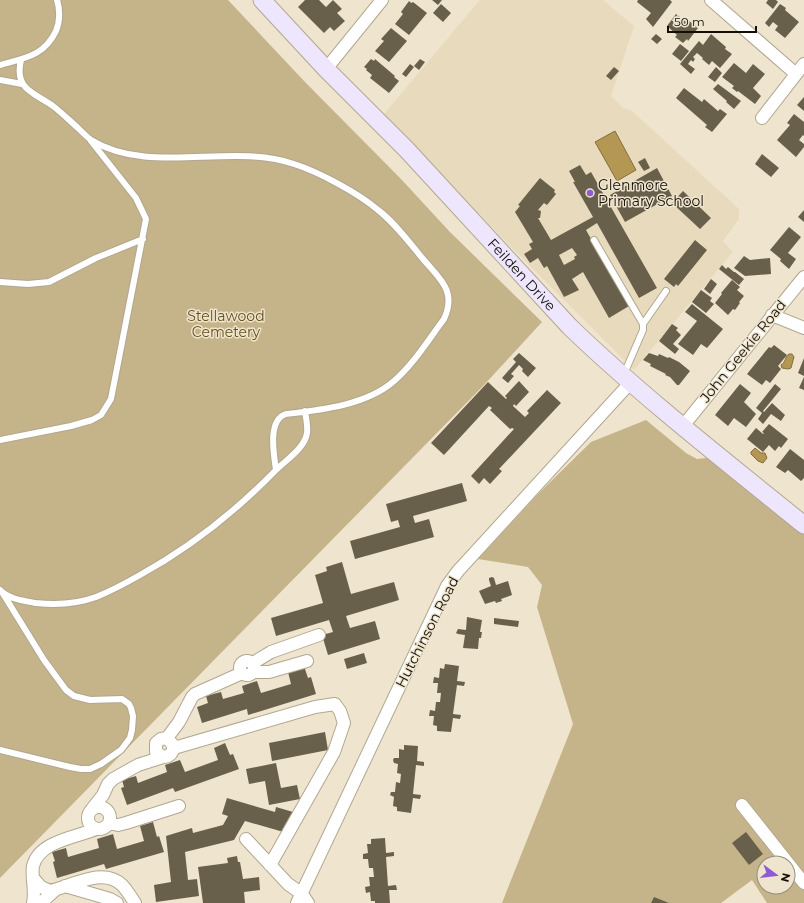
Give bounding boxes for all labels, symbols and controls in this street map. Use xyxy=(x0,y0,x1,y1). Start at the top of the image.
scale bar xyxy=(668,8,756,34)
text: 50 m xyxy=(674,14,705,29)
place label: Glenmore Primary School xyxy=(598,176,704,210)
marker: Glenmore Primary School xyxy=(585,188,595,198)
street label: Feilden Drive xyxy=(484,234,560,315)
street label: John Geekie Road xyxy=(695,296,790,407)
park label: Stellawood Cemetery xyxy=(187,307,265,341)
street label: Hutchinson Road xyxy=(391,574,463,690)
north arrow xyxy=(756,855,796,895)
text: N xyxy=(778,871,794,884)

